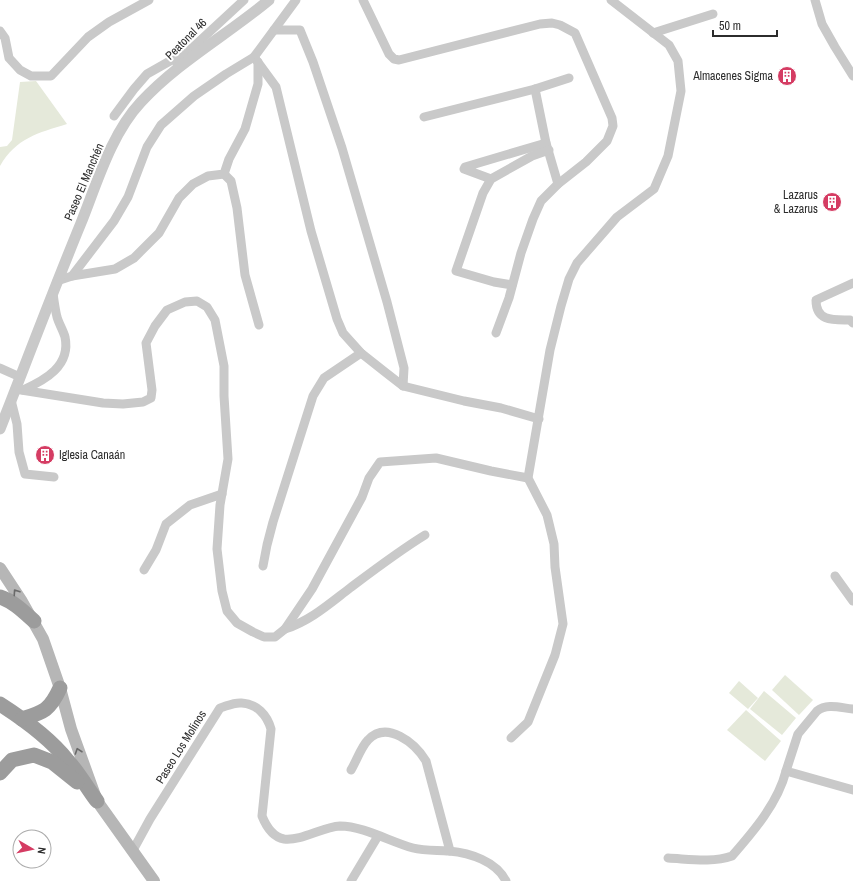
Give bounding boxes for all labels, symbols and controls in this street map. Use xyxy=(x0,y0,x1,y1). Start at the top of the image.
scale bar xyxy=(713,12,777,38)
street label: Peatonal 46 xyxy=(162,15,210,63)
text: 50 m xyxy=(719,18,741,34)
building icon: Almacenes Sigma xyxy=(776,65,798,87)
place label: Almacenes Sigma xyxy=(692,68,774,84)
street label: Paseo El Manchén xyxy=(60,141,108,223)
place label: Lazarus & Lazarus xyxy=(774,187,818,217)
building icon: Lazarus & Lazarus xyxy=(821,191,843,213)
building icon: Iglesia Canaán xyxy=(34,444,56,466)
place label: Iglesia Canaán xyxy=(59,447,125,463)
one-way arrow xyxy=(13,589,21,596)
street label: Paseo Los Molinos xyxy=(152,707,210,787)
one-way arrow xyxy=(75,748,83,755)
north arrow xyxy=(12,829,52,869)
text: N xyxy=(34,846,49,855)

